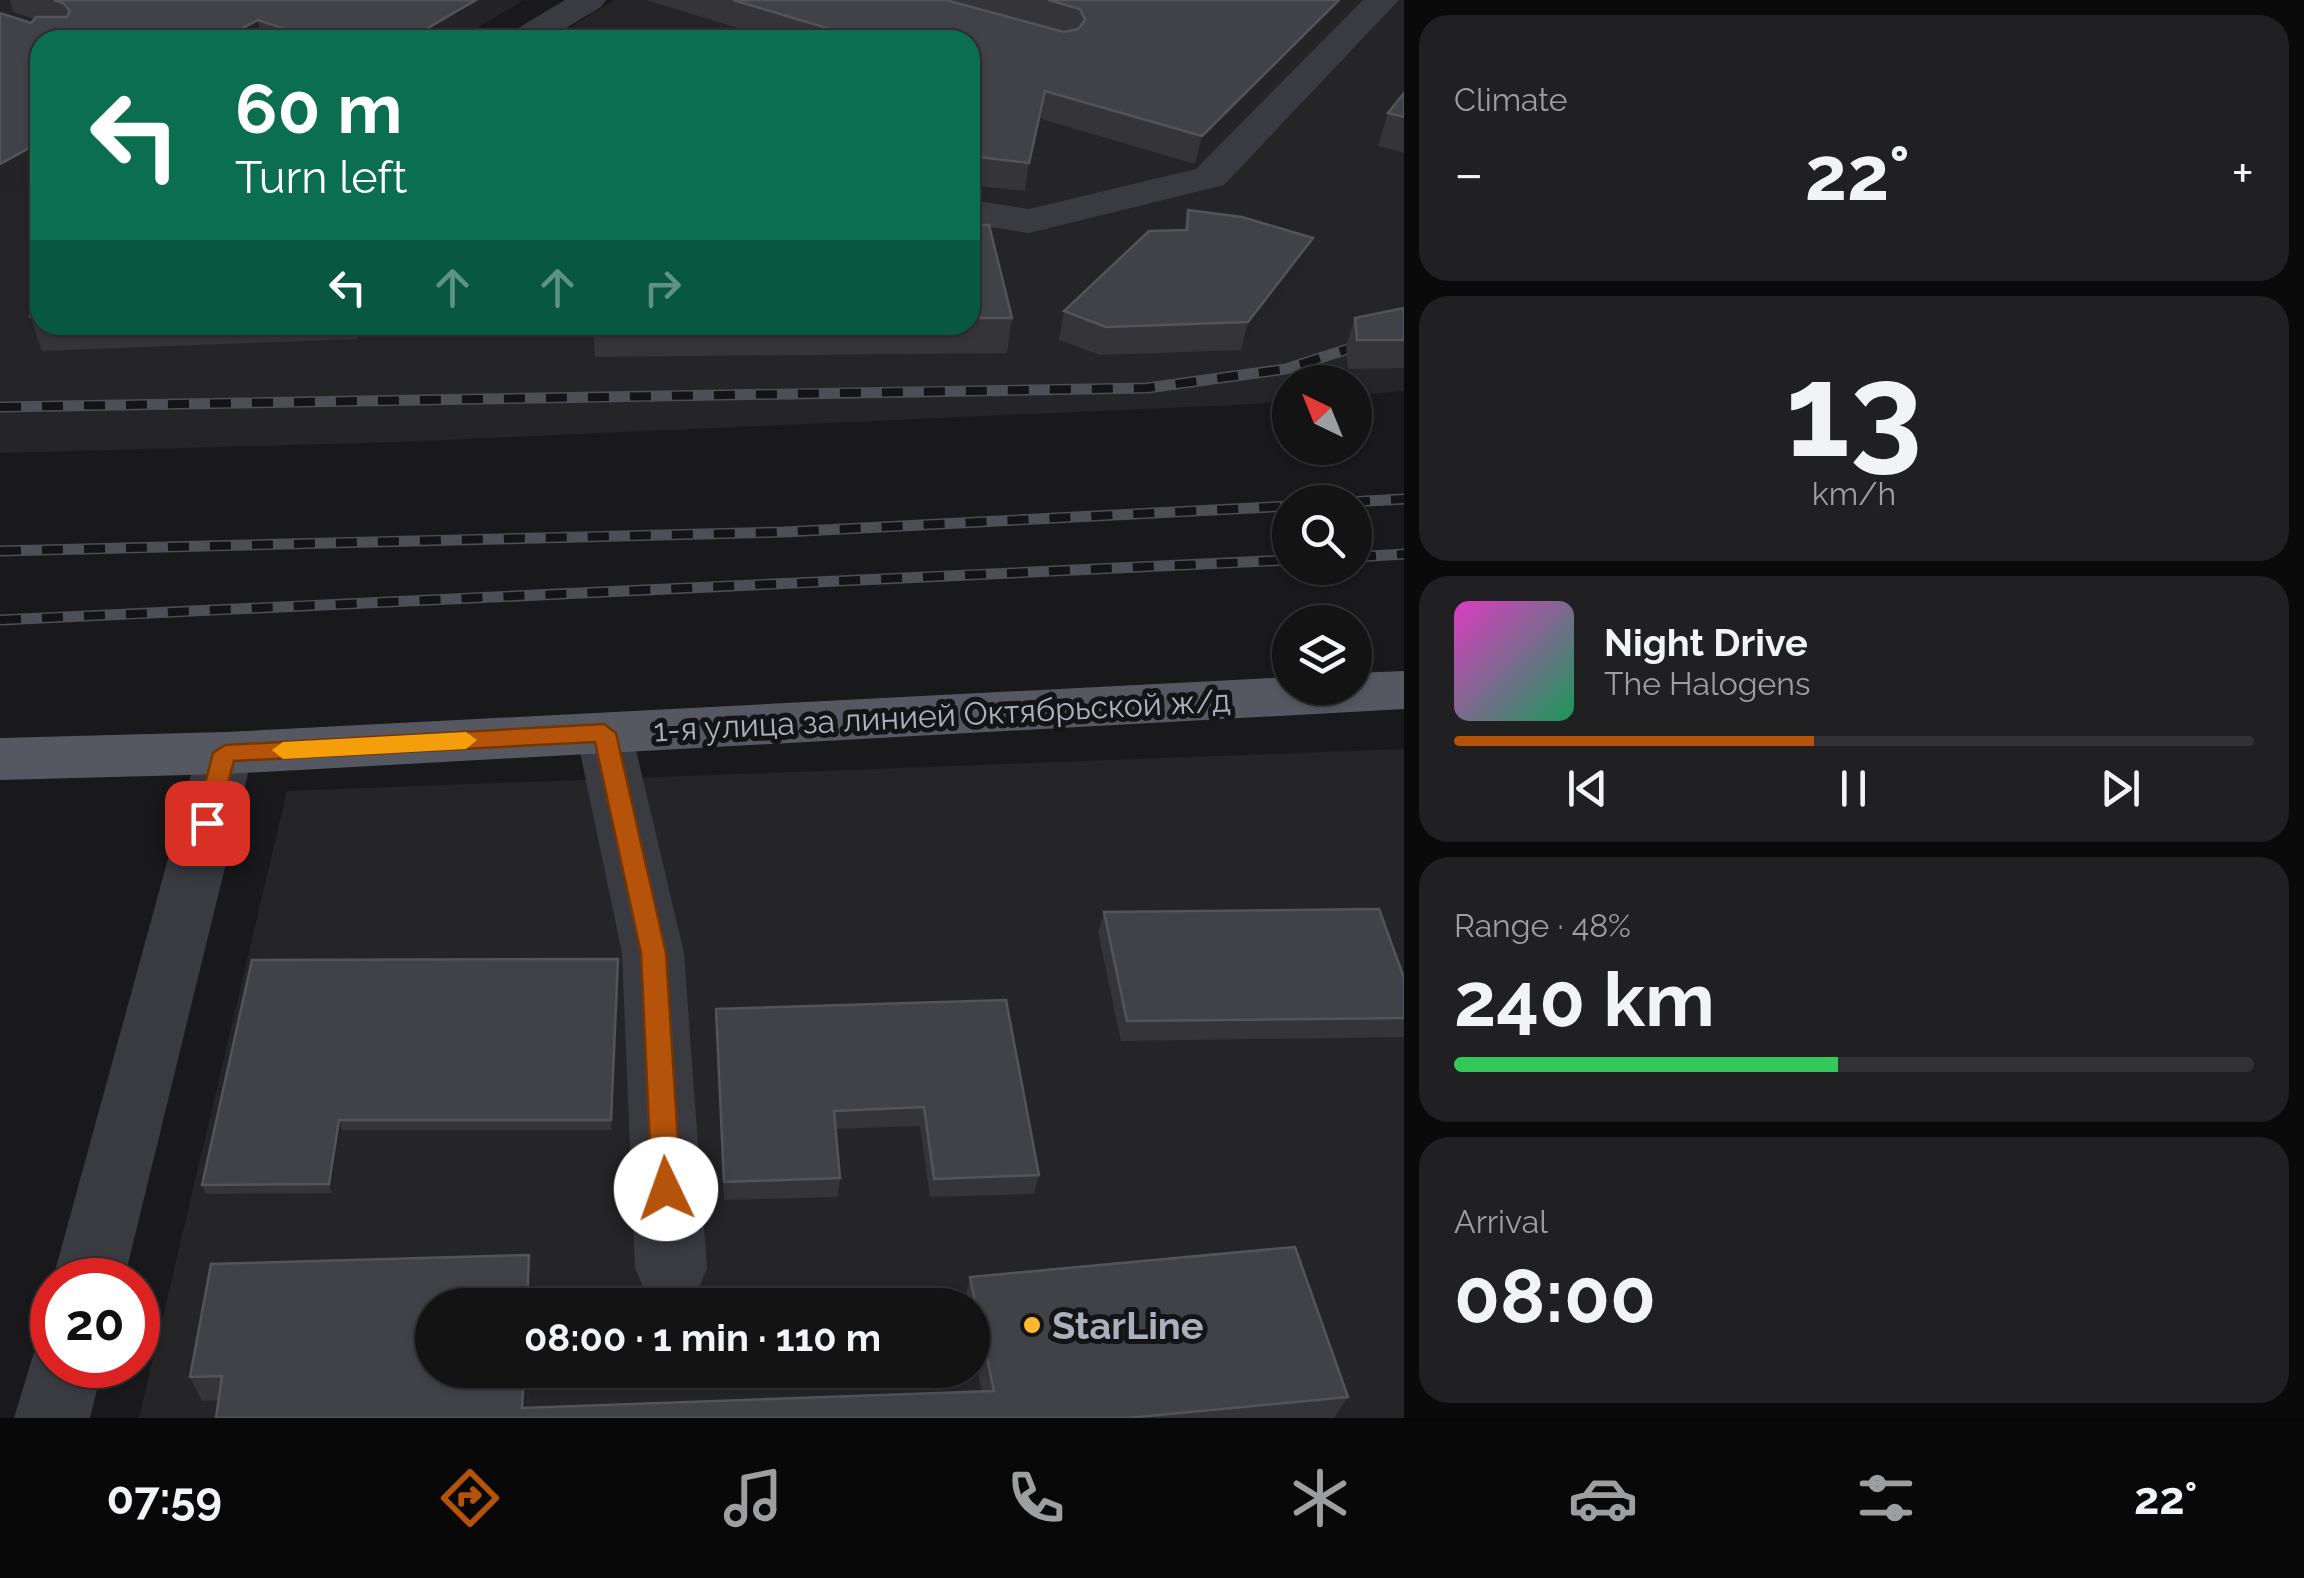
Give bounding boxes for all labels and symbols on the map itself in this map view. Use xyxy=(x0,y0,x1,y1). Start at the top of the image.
north arrow xyxy=(1272,365,1372,465)
street label: 1-я улица за линией Октябрьской ж/д xyxy=(653,681,1231,749)
pin xyxy=(165,781,250,866)
position arrow xyxy=(614,1137,718,1241)
speed limit sign: 20 xyxy=(30,1258,160,1388)
place label: StarLine xyxy=(1052,1303,1204,1348)
marker: StarLine xyxy=(1021,1314,1043,1336)

